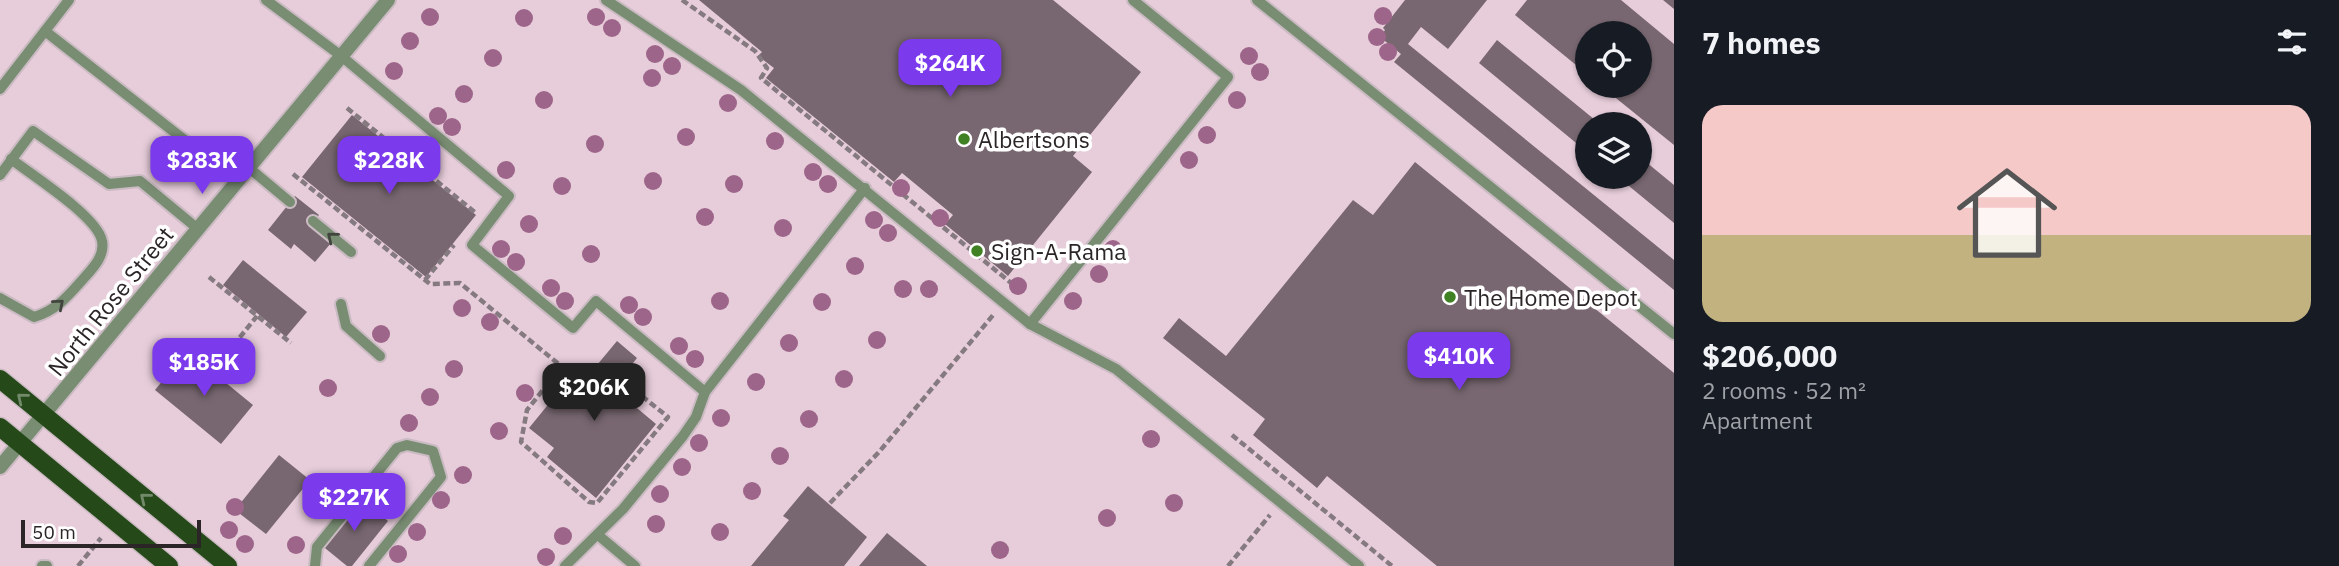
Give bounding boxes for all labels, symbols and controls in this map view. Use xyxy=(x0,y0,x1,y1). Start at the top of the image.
map controls xyxy=(1575,21,1652,189)
button: locate xyxy=(1575,21,1652,98)
text: 7 homes xyxy=(1702,23,1821,62)
icon: filters xyxy=(2273,23,2311,61)
pin: $264K xyxy=(901,40,999,99)
text: $264K xyxy=(914,47,986,77)
button: layers xyxy=(1575,112,1652,189)
place label: Albertsons xyxy=(978,124,1090,154)
marker: Albertsons xyxy=(956,131,972,147)
pin: $283K xyxy=(153,136,251,196)
pin: $228K xyxy=(340,136,438,196)
text: $283K xyxy=(166,144,238,174)
text: $228K xyxy=(353,144,425,174)
icon: home xyxy=(1944,150,2070,276)
street label: North Rose Street xyxy=(40,220,180,382)
one-way arrow xyxy=(328,233,341,245)
place label: Sign-A-Rama xyxy=(991,236,1127,266)
marker: Sign-A-Rama xyxy=(969,243,985,259)
place label: The Home Depot xyxy=(1464,282,1638,312)
marker: The Home Depot xyxy=(1442,289,1458,305)
one-way arrow xyxy=(51,300,64,312)
pin: $410K xyxy=(1410,332,1508,392)
text: $206,000 xyxy=(1702,336,1837,375)
pin: $185K xyxy=(155,338,253,398)
text: $410K xyxy=(1423,340,1495,370)
text: $185K xyxy=(168,346,240,376)
pin: $206K xyxy=(545,364,643,423)
text: $206K xyxy=(558,371,630,401)
text: 2 rooms · 52 m² xyxy=(1702,375,1866,405)
one-way arrow xyxy=(18,393,30,406)
text: Apartment xyxy=(1702,405,1813,435)
pin: $227K xyxy=(305,474,403,533)
text: $227K xyxy=(318,481,390,511)
one-way arrow xyxy=(141,494,153,507)
scale bar xyxy=(21,517,201,549)
text: 50 m xyxy=(32,520,76,544)

